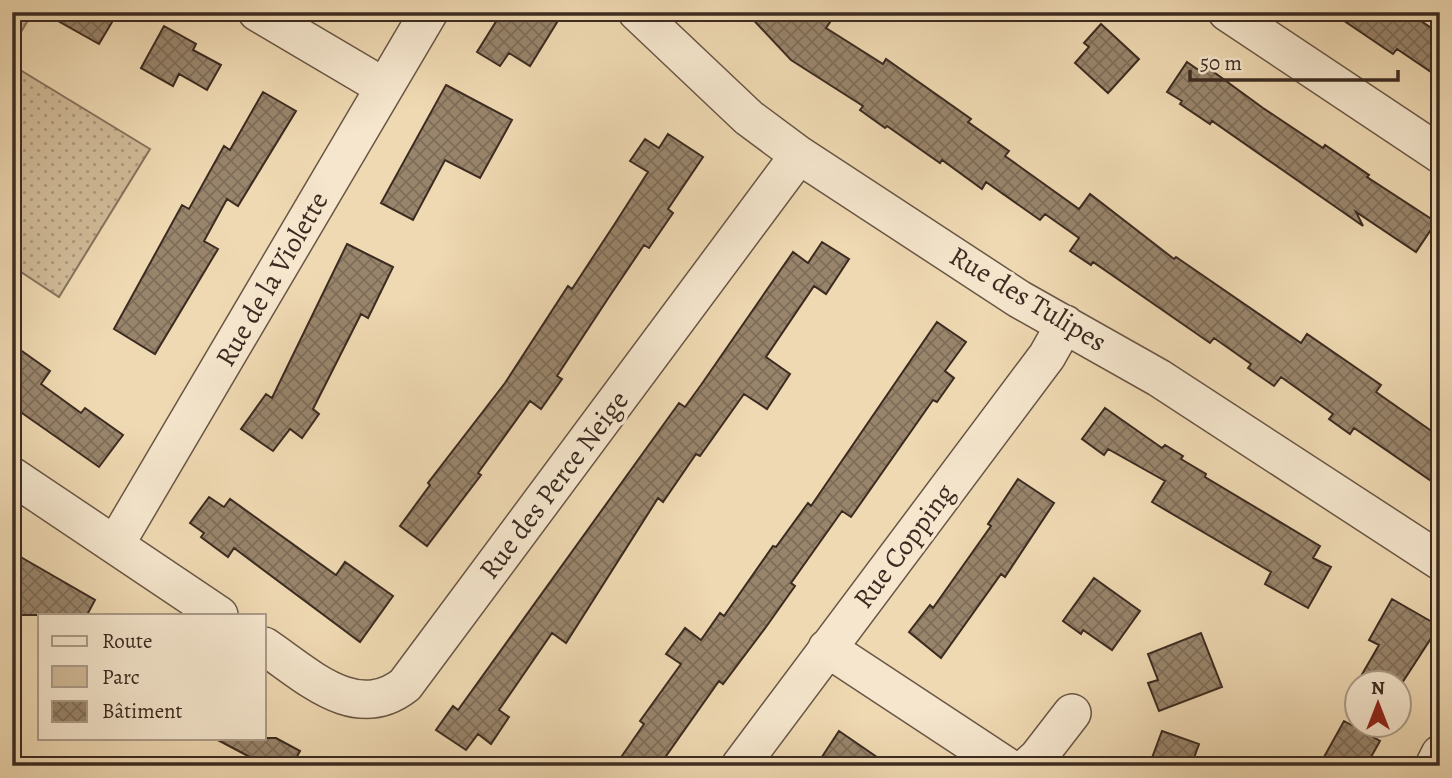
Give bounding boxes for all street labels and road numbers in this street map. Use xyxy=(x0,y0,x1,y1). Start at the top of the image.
street label: Rue de la Violette xyxy=(206,185,338,373)
street label: Rue des Tulipes xyxy=(942,237,1114,361)
street label: Rue des Perce Neige xyxy=(470,383,638,587)
street label: Rue Copping xyxy=(845,476,963,616)

